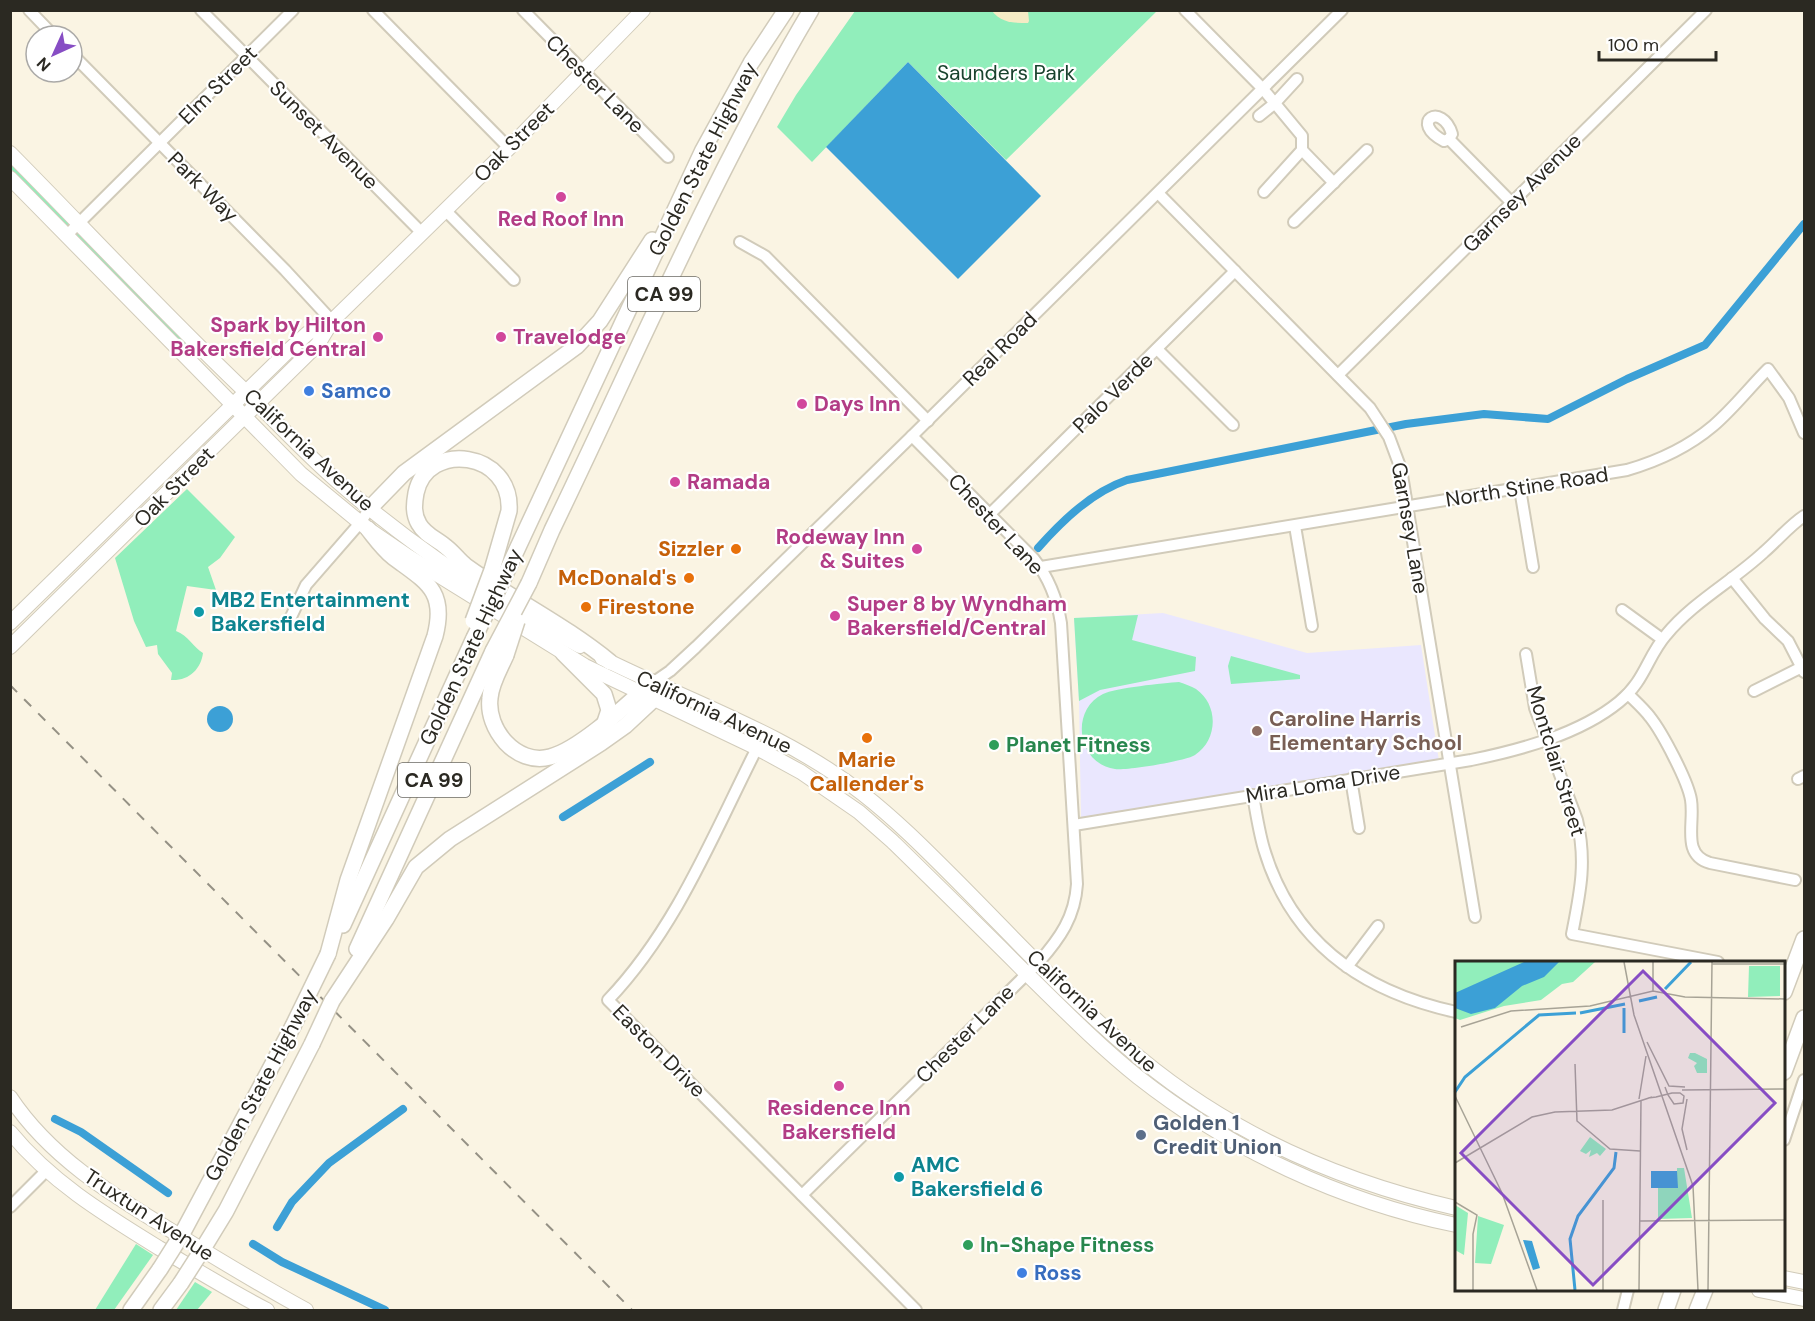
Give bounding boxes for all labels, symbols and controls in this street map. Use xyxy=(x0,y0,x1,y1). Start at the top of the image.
north arrow xyxy=(24,24,84,84)
scale bar xyxy=(1599,24,1716,62)
street label: Chester Lane xyxy=(540,29,650,139)
text: 100 m xyxy=(1608,33,1659,57)
street label: Elm Street xyxy=(173,40,263,130)
text: N xyxy=(32,53,55,76)
street label: Golden State Highway xyxy=(642,57,764,261)
park label: Saunders Park xyxy=(937,59,1075,87)
street label: Sunset Avenue xyxy=(263,74,385,196)
street label: Oak Street xyxy=(468,96,560,188)
street label: Garnsey Avenue xyxy=(1456,127,1588,259)
street label: Park Way xyxy=(162,146,245,229)
marker: Red Roof Inn xyxy=(554,190,568,204)
place label: Red Roof Inn xyxy=(498,205,624,233)
road number: CA 99 xyxy=(628,277,700,311)
street label: Real Road xyxy=(957,306,1043,392)
place label: Spark by Hilton Bakersfield Central xyxy=(170,311,366,363)
place label: Travelodge xyxy=(513,323,626,351)
marker: Spark by Hilton Bakersfield Central xyxy=(371,330,385,344)
marker: Travelodge xyxy=(494,330,508,344)
street label: Palo Verde xyxy=(1067,347,1159,439)
place label: Samco xyxy=(321,377,391,405)
street label: California Avenue xyxy=(238,382,380,518)
marker: Samco xyxy=(302,384,316,398)
place label: Days Inn xyxy=(814,390,901,418)
marker: Days Inn xyxy=(795,397,809,411)
street label: Oak Street xyxy=(128,441,220,533)
street label: Garnsey Lane xyxy=(1385,460,1435,596)
street label: North Stine Road xyxy=(1444,460,1610,514)
street label: Chester Lane xyxy=(942,467,1050,581)
place label: Ramada xyxy=(687,468,770,496)
marker: Ramada xyxy=(668,475,682,489)
place label: Rodeway Inn & Suites xyxy=(776,523,905,575)
place label: Sizzler xyxy=(658,535,724,563)
marker: Sizzler xyxy=(729,542,743,556)
marker: Rodeway Inn & Suites xyxy=(910,542,924,556)
street label: Golden State Highway xyxy=(413,544,529,750)
place label: McDonald's xyxy=(558,564,677,592)
marker: McDonald's xyxy=(682,571,696,585)
place label: MB2 Entertainment Bakersfield xyxy=(211,586,410,638)
place label: Super 8 by Wyndham Bakersfield/Central xyxy=(847,590,1067,642)
place label: Firestone xyxy=(598,593,695,621)
marker: Firestone xyxy=(579,600,593,614)
marker: MB2 Entertainment Bakersfield xyxy=(192,605,206,619)
marker: Super 8 by Wyndham Bakersfield/Central xyxy=(828,609,842,623)
street label: California Avenue xyxy=(632,664,796,760)
street label: Montclair Street xyxy=(1520,682,1592,840)
place label: Caroline Harris Elementary School xyxy=(1269,705,1462,757)
marker: Caroline Harris Elementary School xyxy=(1250,724,1264,738)
marker: Marie Callender's xyxy=(860,731,874,745)
place label: Planet Fitness xyxy=(1006,731,1151,759)
marker: Planet Fitness xyxy=(987,738,1001,752)
place label: Marie Callender's xyxy=(810,746,924,798)
street label: Mira Loma Drive xyxy=(1244,758,1402,810)
road number: CA 99 xyxy=(398,763,470,797)
street label: California Avenue xyxy=(1021,943,1163,1079)
inset map xyxy=(1455,961,1785,1291)
street label: Chester Lane xyxy=(910,979,1020,1089)
street label: Golden State Highway xyxy=(198,984,324,1186)
street label: Easton Drive xyxy=(606,998,712,1104)
marker: Residence Inn Bakersfield xyxy=(832,1079,846,1093)
place label: Residence Inn Bakersfield xyxy=(767,1094,911,1146)
place label: Golden 1 Credit Union xyxy=(1153,1109,1282,1161)
marker: Golden 1 Credit Union xyxy=(1134,1128,1148,1142)
place label: AMC Bakersfield 6 xyxy=(911,1151,1043,1203)
street label: Truxtun Avenue xyxy=(78,1162,220,1268)
marker: AMC Bakersfield 6 xyxy=(892,1170,906,1184)
place label: In-Shape Fitness xyxy=(980,1231,1155,1259)
marker: In-Shape Fitness xyxy=(961,1238,975,1252)
place label: Ross xyxy=(1034,1259,1082,1287)
marker: Ross xyxy=(1015,1266,1029,1280)

